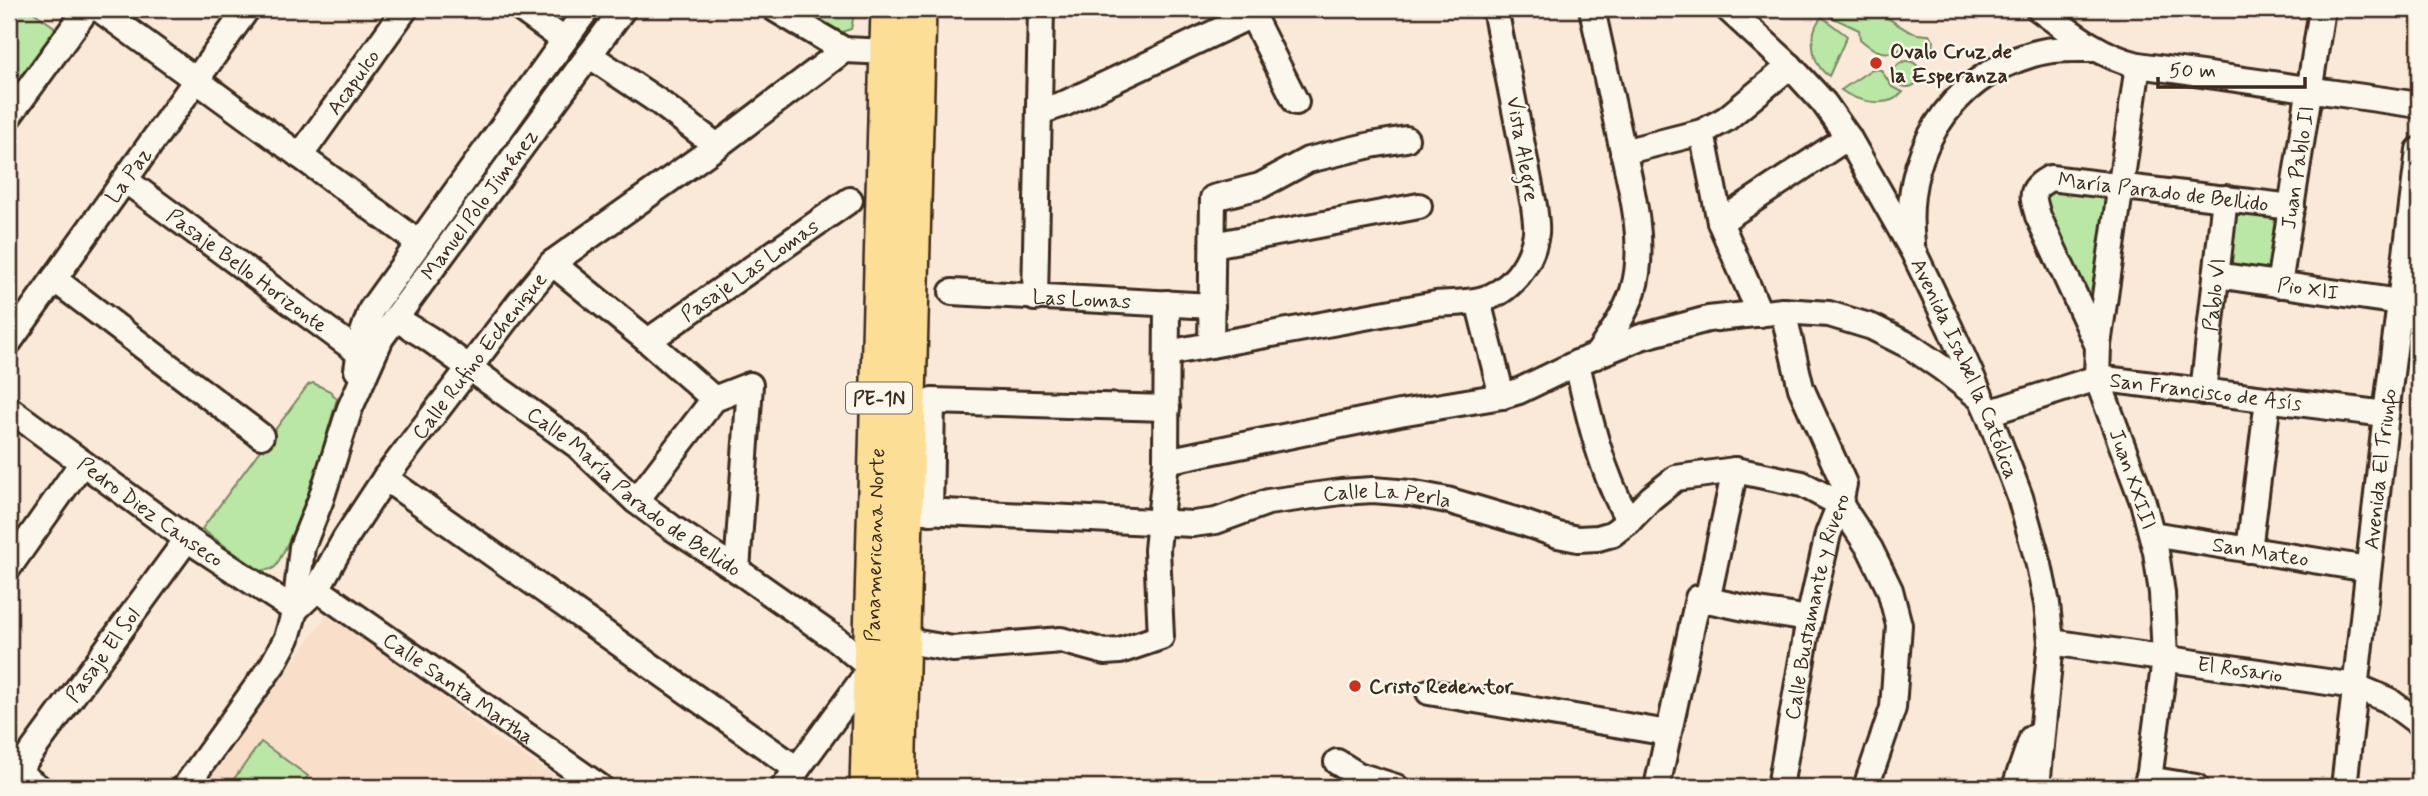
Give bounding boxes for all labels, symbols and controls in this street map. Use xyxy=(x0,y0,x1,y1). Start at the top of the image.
place label: Ovalo Cruz de la Esperanza xyxy=(1890,38,2012,90)
street label: Acapulco xyxy=(321,44,387,121)
scale bar xyxy=(2158,46,2306,90)
marker: Ovalo Cruz de la Esperanza xyxy=(1868,55,1884,71)
text: 50 m xyxy=(2169,57,2216,85)
street label: Vista Alegre xyxy=(1497,95,1545,204)
street label: Juan Pablo II xyxy=(2275,104,2322,231)
street label: Manuel Polo Jiménez xyxy=(415,124,545,286)
street label: La Paz xyxy=(99,142,159,209)
street label: María Parado de Bellido xyxy=(2056,166,2270,219)
street label: Pasaje Bello Horizonte xyxy=(161,202,333,340)
street label: Pasaje Las Lomas xyxy=(676,213,825,329)
street label: Avenida Isabel la Católica xyxy=(1904,254,2025,483)
street label: Pablo VI xyxy=(2197,257,2233,333)
street label: Calle Rufino Echenique xyxy=(406,267,554,446)
street label: Pio XII xyxy=(2275,271,2340,308)
street label: Las Lomas xyxy=(1032,283,1132,317)
street label: San Francisco de Asís xyxy=(2108,367,2303,418)
road number: PE-1N xyxy=(846,382,912,414)
street label: Avenida El Triunfo xyxy=(2358,387,2406,551)
street label: Calle María Parado de Bellido xyxy=(521,401,746,584)
street label: Juan XXIII xyxy=(2102,425,2162,533)
street label: Panamericana Norte xyxy=(859,448,892,643)
street label: Pedro Diez Canseco xyxy=(72,451,228,574)
street label: Calle La Perla xyxy=(1321,477,1453,515)
street label: Calle Bustamante y Rivero xyxy=(1779,492,1857,722)
street label: San Mateo xyxy=(2210,531,2311,574)
street label: Pasaje El Sol xyxy=(59,603,147,708)
street label: Calle Santa Martha xyxy=(377,626,539,752)
street label: El Rosario xyxy=(2195,650,2284,690)
place label: Cristo Redentor xyxy=(1369,673,1515,701)
marker: Cristo Redentor xyxy=(1347,678,1363,694)

